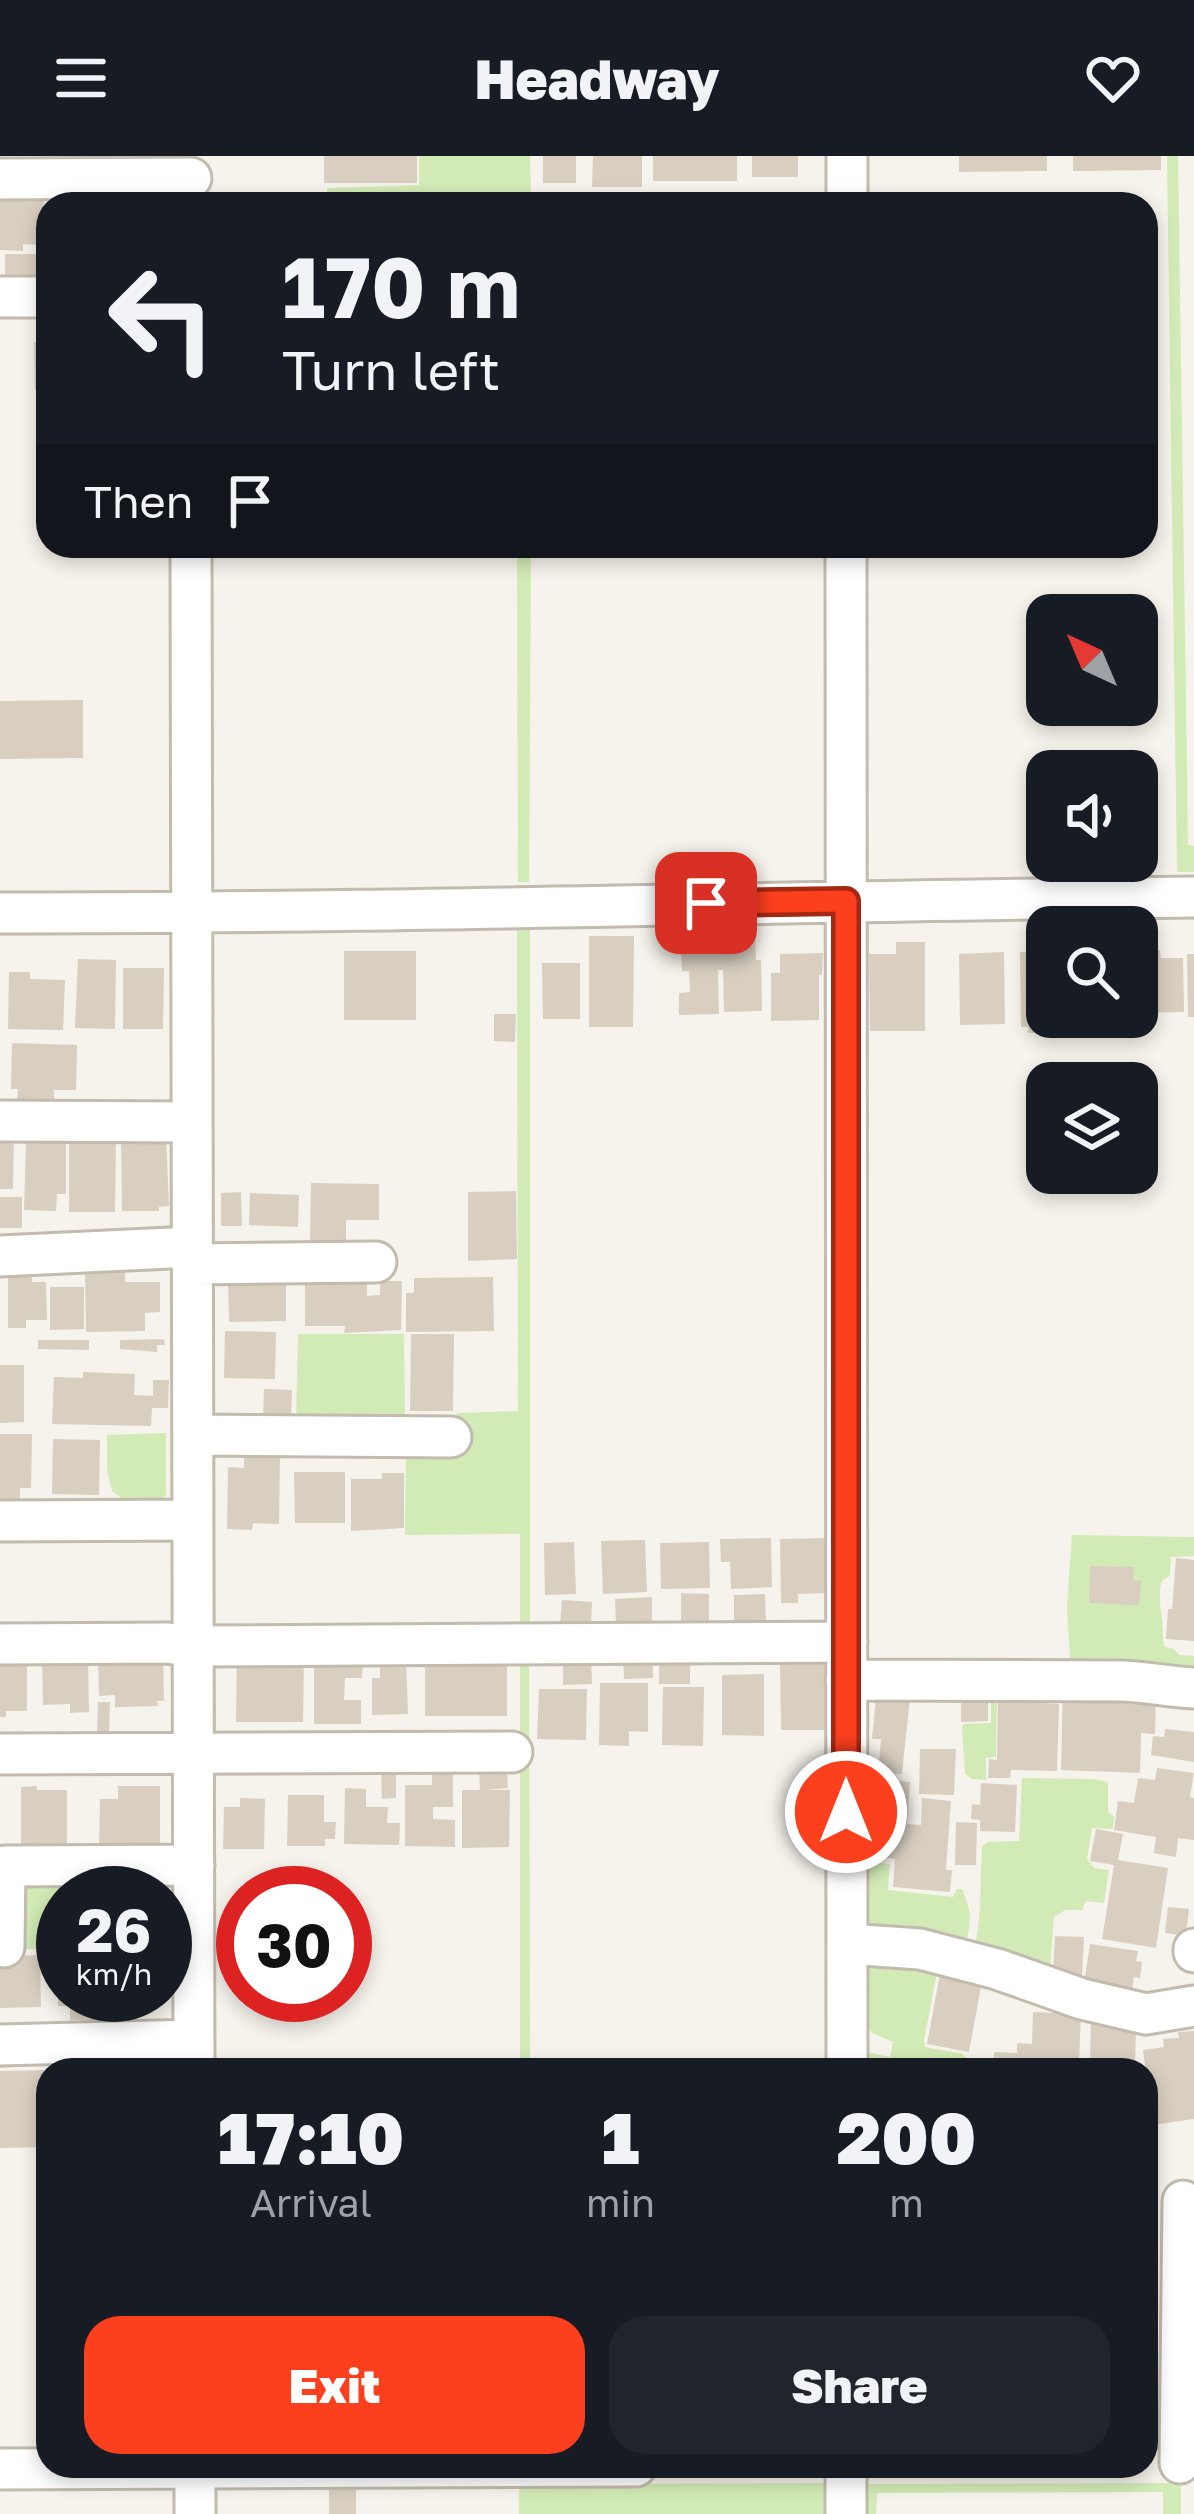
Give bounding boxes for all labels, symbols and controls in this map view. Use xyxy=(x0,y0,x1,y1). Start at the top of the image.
icon: menu xyxy=(48,45,114,111)
icon: heart xyxy=(1080,45,1146,111)
text: Headway xyxy=(474,46,720,111)
text: 170 m xyxy=(282,236,520,336)
icon: left xyxy=(84,240,240,396)
text: Turn left xyxy=(282,337,500,402)
icon: arrive xyxy=(217,468,283,534)
text: Then xyxy=(84,474,193,528)
north arrow xyxy=(1026,594,1158,726)
map controls xyxy=(1026,594,1158,1194)
button: sound xyxy=(1026,750,1158,882)
pin xyxy=(655,852,757,954)
icon: arrive xyxy=(673,870,739,936)
button: search xyxy=(1026,906,1158,1038)
button: layers xyxy=(1026,1062,1158,1194)
position arrow xyxy=(783,1749,909,1875)
speed limit sign: 30 xyxy=(216,1866,372,2022)
text: 26 xyxy=(77,1893,151,1965)
text: km/h xyxy=(76,1956,152,1992)
text: 17:10 xyxy=(218,2093,404,2180)
text: 1 xyxy=(601,2093,640,2180)
text: 200 xyxy=(837,2093,976,2180)
text: Arrival xyxy=(250,2179,372,2226)
text: min xyxy=(586,2179,655,2226)
text: m xyxy=(889,2179,924,2226)
button: Exit xyxy=(84,2316,585,2454)
button: Share xyxy=(609,2316,1110,2454)

